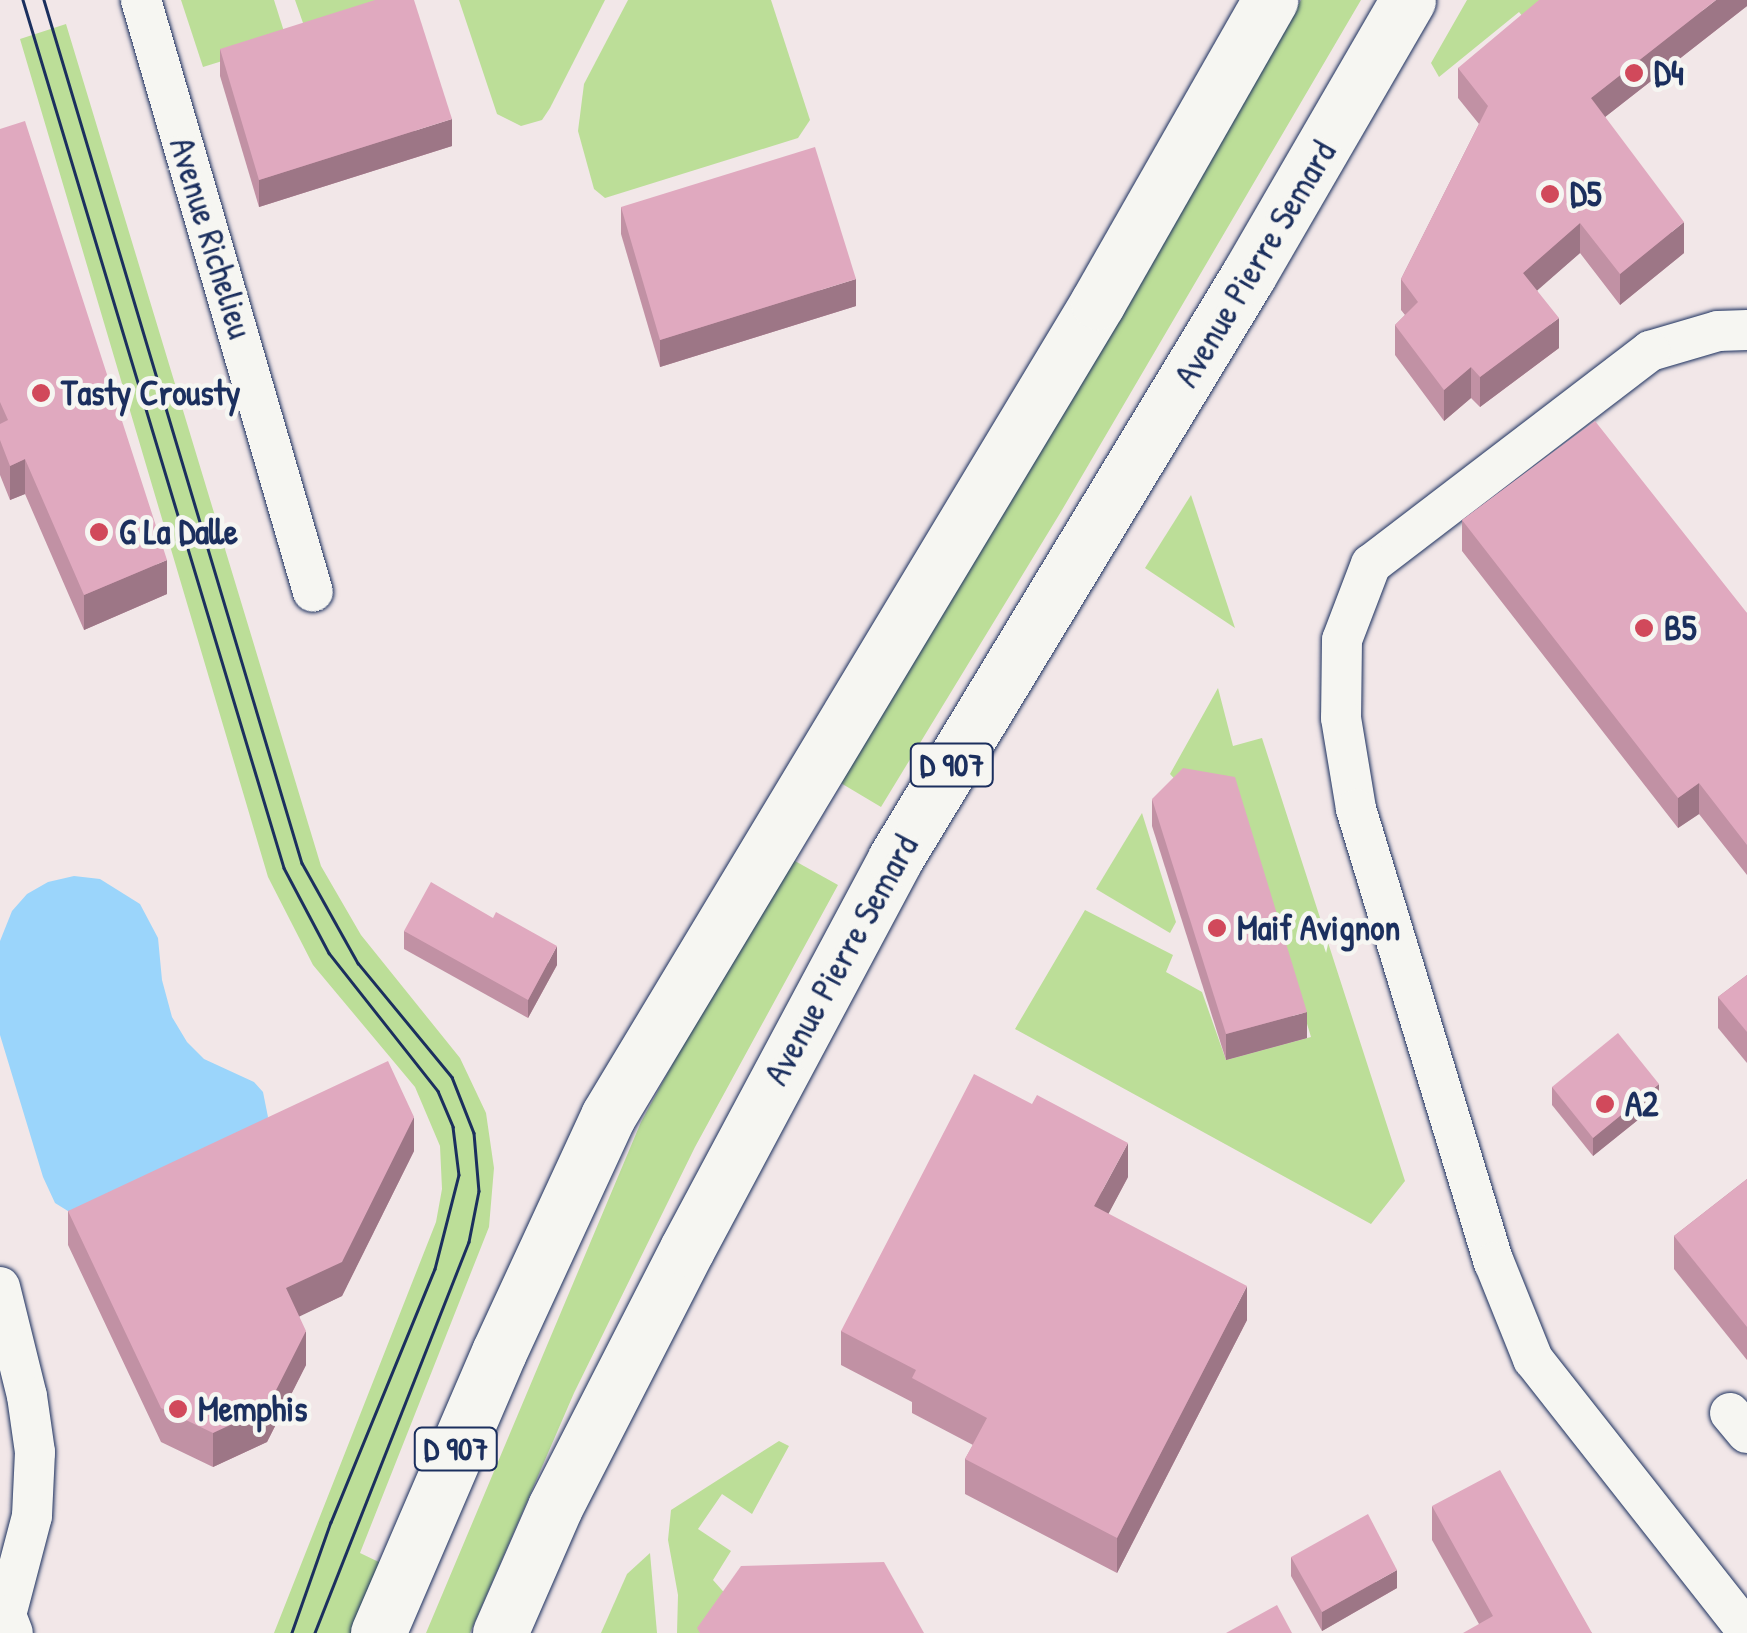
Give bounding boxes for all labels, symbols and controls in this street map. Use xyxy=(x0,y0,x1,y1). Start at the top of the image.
place label: D4 xyxy=(1654,52,1684,94)
marker: D4 xyxy=(1623,62,1645,84)
street label: Avenue Richelieu xyxy=(161,132,261,344)
street label: Avenue Pierre Semard xyxy=(1165,134,1345,394)
place label: D5 xyxy=(1570,173,1601,215)
marker: D5 xyxy=(1539,183,1561,205)
place label: Tasty Crousty xyxy=(61,372,241,414)
marker: Tasty Crousty xyxy=(30,382,52,404)
place label: G La Dalle xyxy=(119,511,238,553)
marker: G La Dalle xyxy=(88,521,110,543)
place label: B5 xyxy=(1664,607,1697,649)
marker: B5 xyxy=(1633,617,1655,639)
road number: D 907 xyxy=(910,738,994,792)
street label: Avenue Pierre Semard xyxy=(755,828,927,1092)
place label: Maif Avignon xyxy=(1237,907,1400,949)
marker: Maif Avignon xyxy=(1206,917,1228,939)
place label: A2 xyxy=(1625,1083,1658,1125)
marker: A2 xyxy=(1594,1093,1616,1115)
place label: Memphis xyxy=(198,1388,308,1430)
marker: Memphis xyxy=(167,1398,189,1420)
road number: D 907 xyxy=(414,1422,498,1476)

